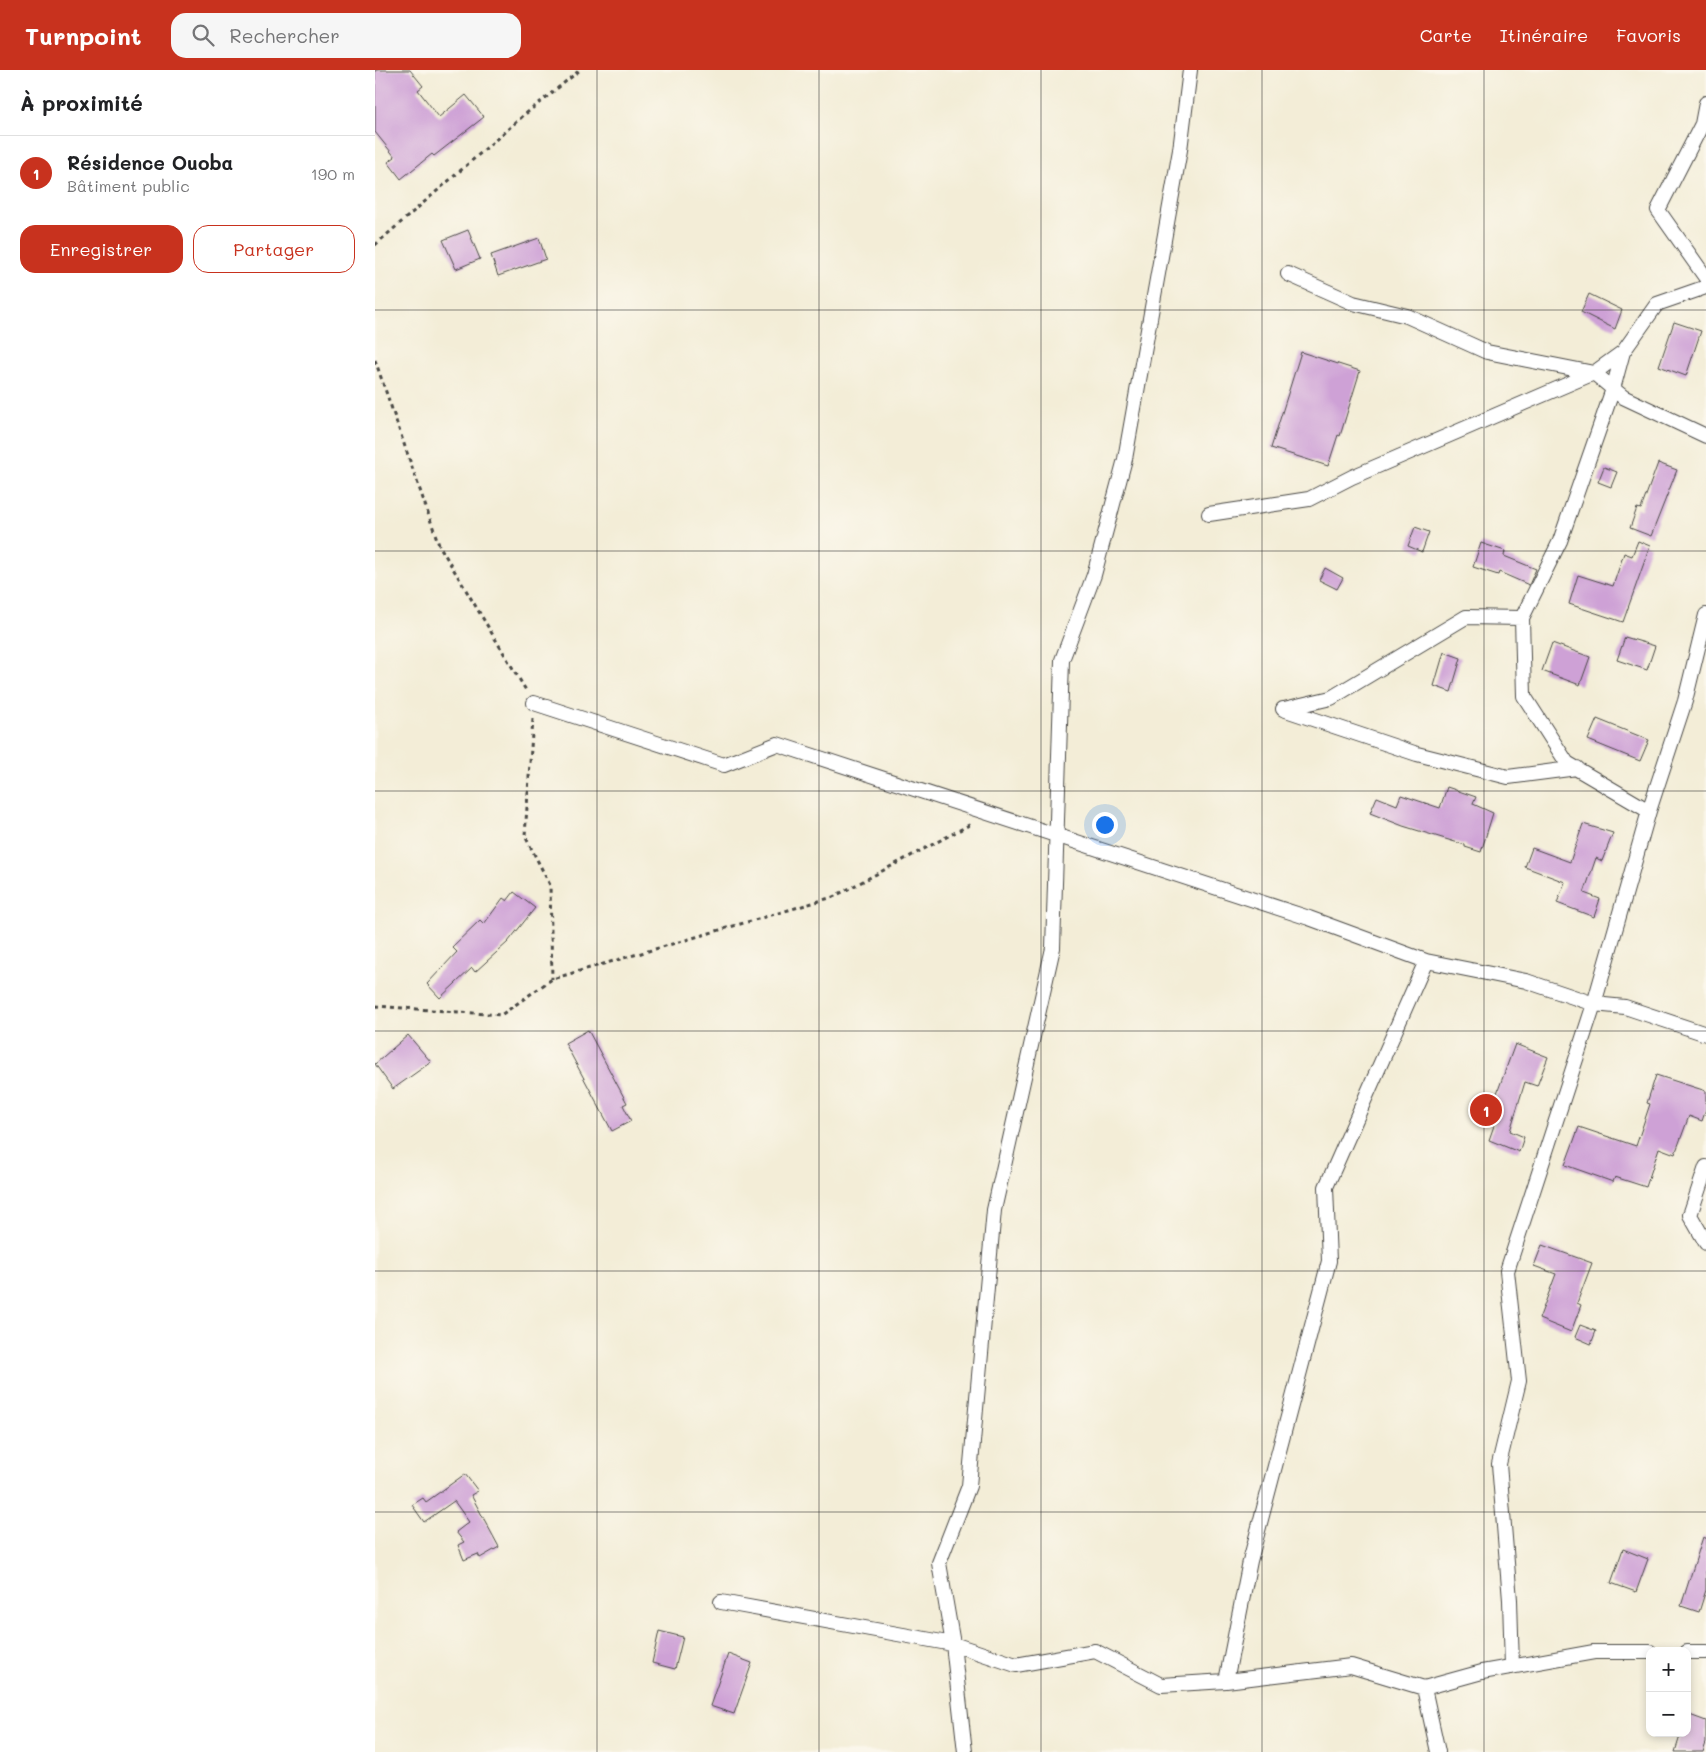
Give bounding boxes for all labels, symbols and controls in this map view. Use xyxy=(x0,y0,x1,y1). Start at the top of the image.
search box xyxy=(171,13,521,58)
text: Turnpoint xyxy=(25,20,141,51)
icon: search xyxy=(189,21,217,49)
text: Rechercher xyxy=(229,23,340,48)
text: Carte xyxy=(1420,23,1472,47)
text: Itinéraire xyxy=(1500,23,1588,47)
text: Favoris xyxy=(1616,23,1681,47)
text: À proximité xyxy=(20,89,143,116)
text: Résidence Ouoba xyxy=(67,150,233,175)
text: 1 xyxy=(32,163,40,184)
text: 190 m xyxy=(311,163,355,184)
text: Bâtiment public xyxy=(67,175,190,196)
button: Enregistrer xyxy=(20,225,183,273)
button: Partager xyxy=(193,225,355,273)
your location xyxy=(1092,812,1118,838)
pin: 1 xyxy=(1470,1091,1502,1129)
map controls xyxy=(1646,1647,1691,1737)
button: + xyxy=(1646,1647,1691,1692)
button: − xyxy=(1646,1692,1691,1737)

